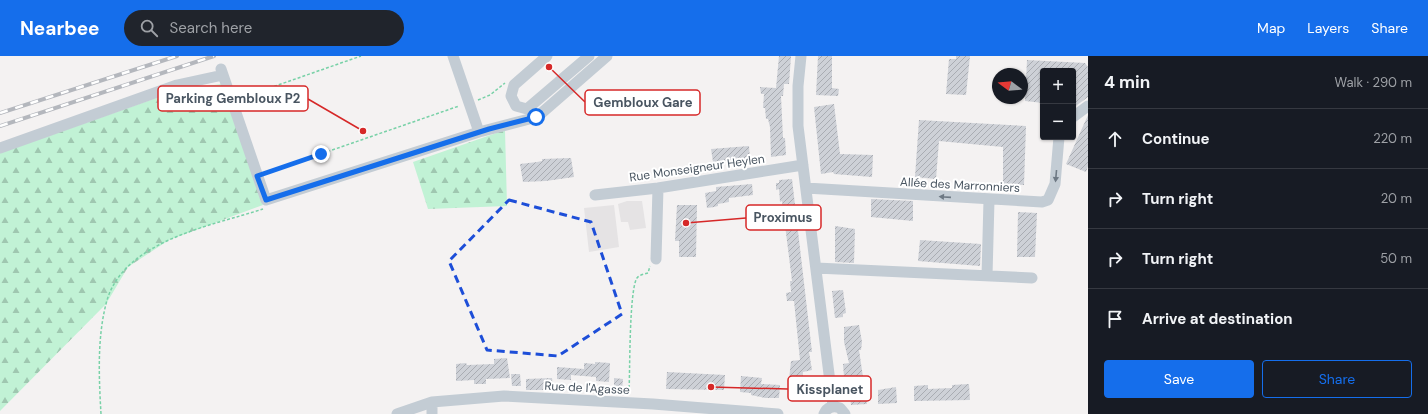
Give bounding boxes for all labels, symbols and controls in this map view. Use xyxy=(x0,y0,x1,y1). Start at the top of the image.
search box xyxy=(124,10,404,46)
text: Nearbee xyxy=(20,16,100,41)
icon: search xyxy=(138,17,160,39)
text: Search here xyxy=(170,18,252,38)
text: Map xyxy=(1257,19,1285,37)
text: Layers xyxy=(1307,19,1349,37)
text: Share xyxy=(1371,19,1408,37)
north arrow xyxy=(992,68,1028,104)
map controls xyxy=(1040,68,1076,140)
button: + xyxy=(1040,68,1076,104)
text: 4 min xyxy=(1104,71,1150,93)
text: Walk · 290 m xyxy=(1335,74,1412,91)
callout: Parking Gembloux P2 xyxy=(158,86,308,111)
text: Parking Gembloux P2 xyxy=(166,90,300,107)
callout: Gembloux Gare xyxy=(585,90,700,115)
text: Gembloux Gare xyxy=(593,94,693,111)
button: − xyxy=(1040,104,1076,140)
route start xyxy=(527,108,545,126)
icon: ahead xyxy=(1104,128,1126,150)
text: Continue xyxy=(1142,129,1210,149)
text: 220 m xyxy=(1373,130,1412,147)
route end xyxy=(312,145,330,163)
street label: Rue Monseigneur Heylen xyxy=(628,151,766,185)
one-way arrow xyxy=(1053,170,1060,182)
street label: Allée des Marronniers xyxy=(900,174,1020,196)
icon: right xyxy=(1104,188,1126,210)
text: Turn right xyxy=(1142,189,1213,209)
text: 20 m xyxy=(1381,190,1412,207)
one-way arrow xyxy=(939,193,951,200)
callout: Proximus xyxy=(746,205,821,230)
text: Proximus xyxy=(754,209,813,226)
icon: right xyxy=(1104,248,1126,270)
text: Turn right xyxy=(1142,249,1213,269)
text: 50 m xyxy=(1380,250,1412,267)
icon: arrive xyxy=(1104,308,1126,330)
text: Arrive at destination xyxy=(1142,309,1293,329)
button: Save xyxy=(1104,360,1254,398)
button: Share xyxy=(1262,360,1412,398)
callout: Kissplanet xyxy=(788,376,871,401)
street label: Rue de l'Agasse xyxy=(544,378,630,398)
text: Kissplanet xyxy=(797,381,863,398)

